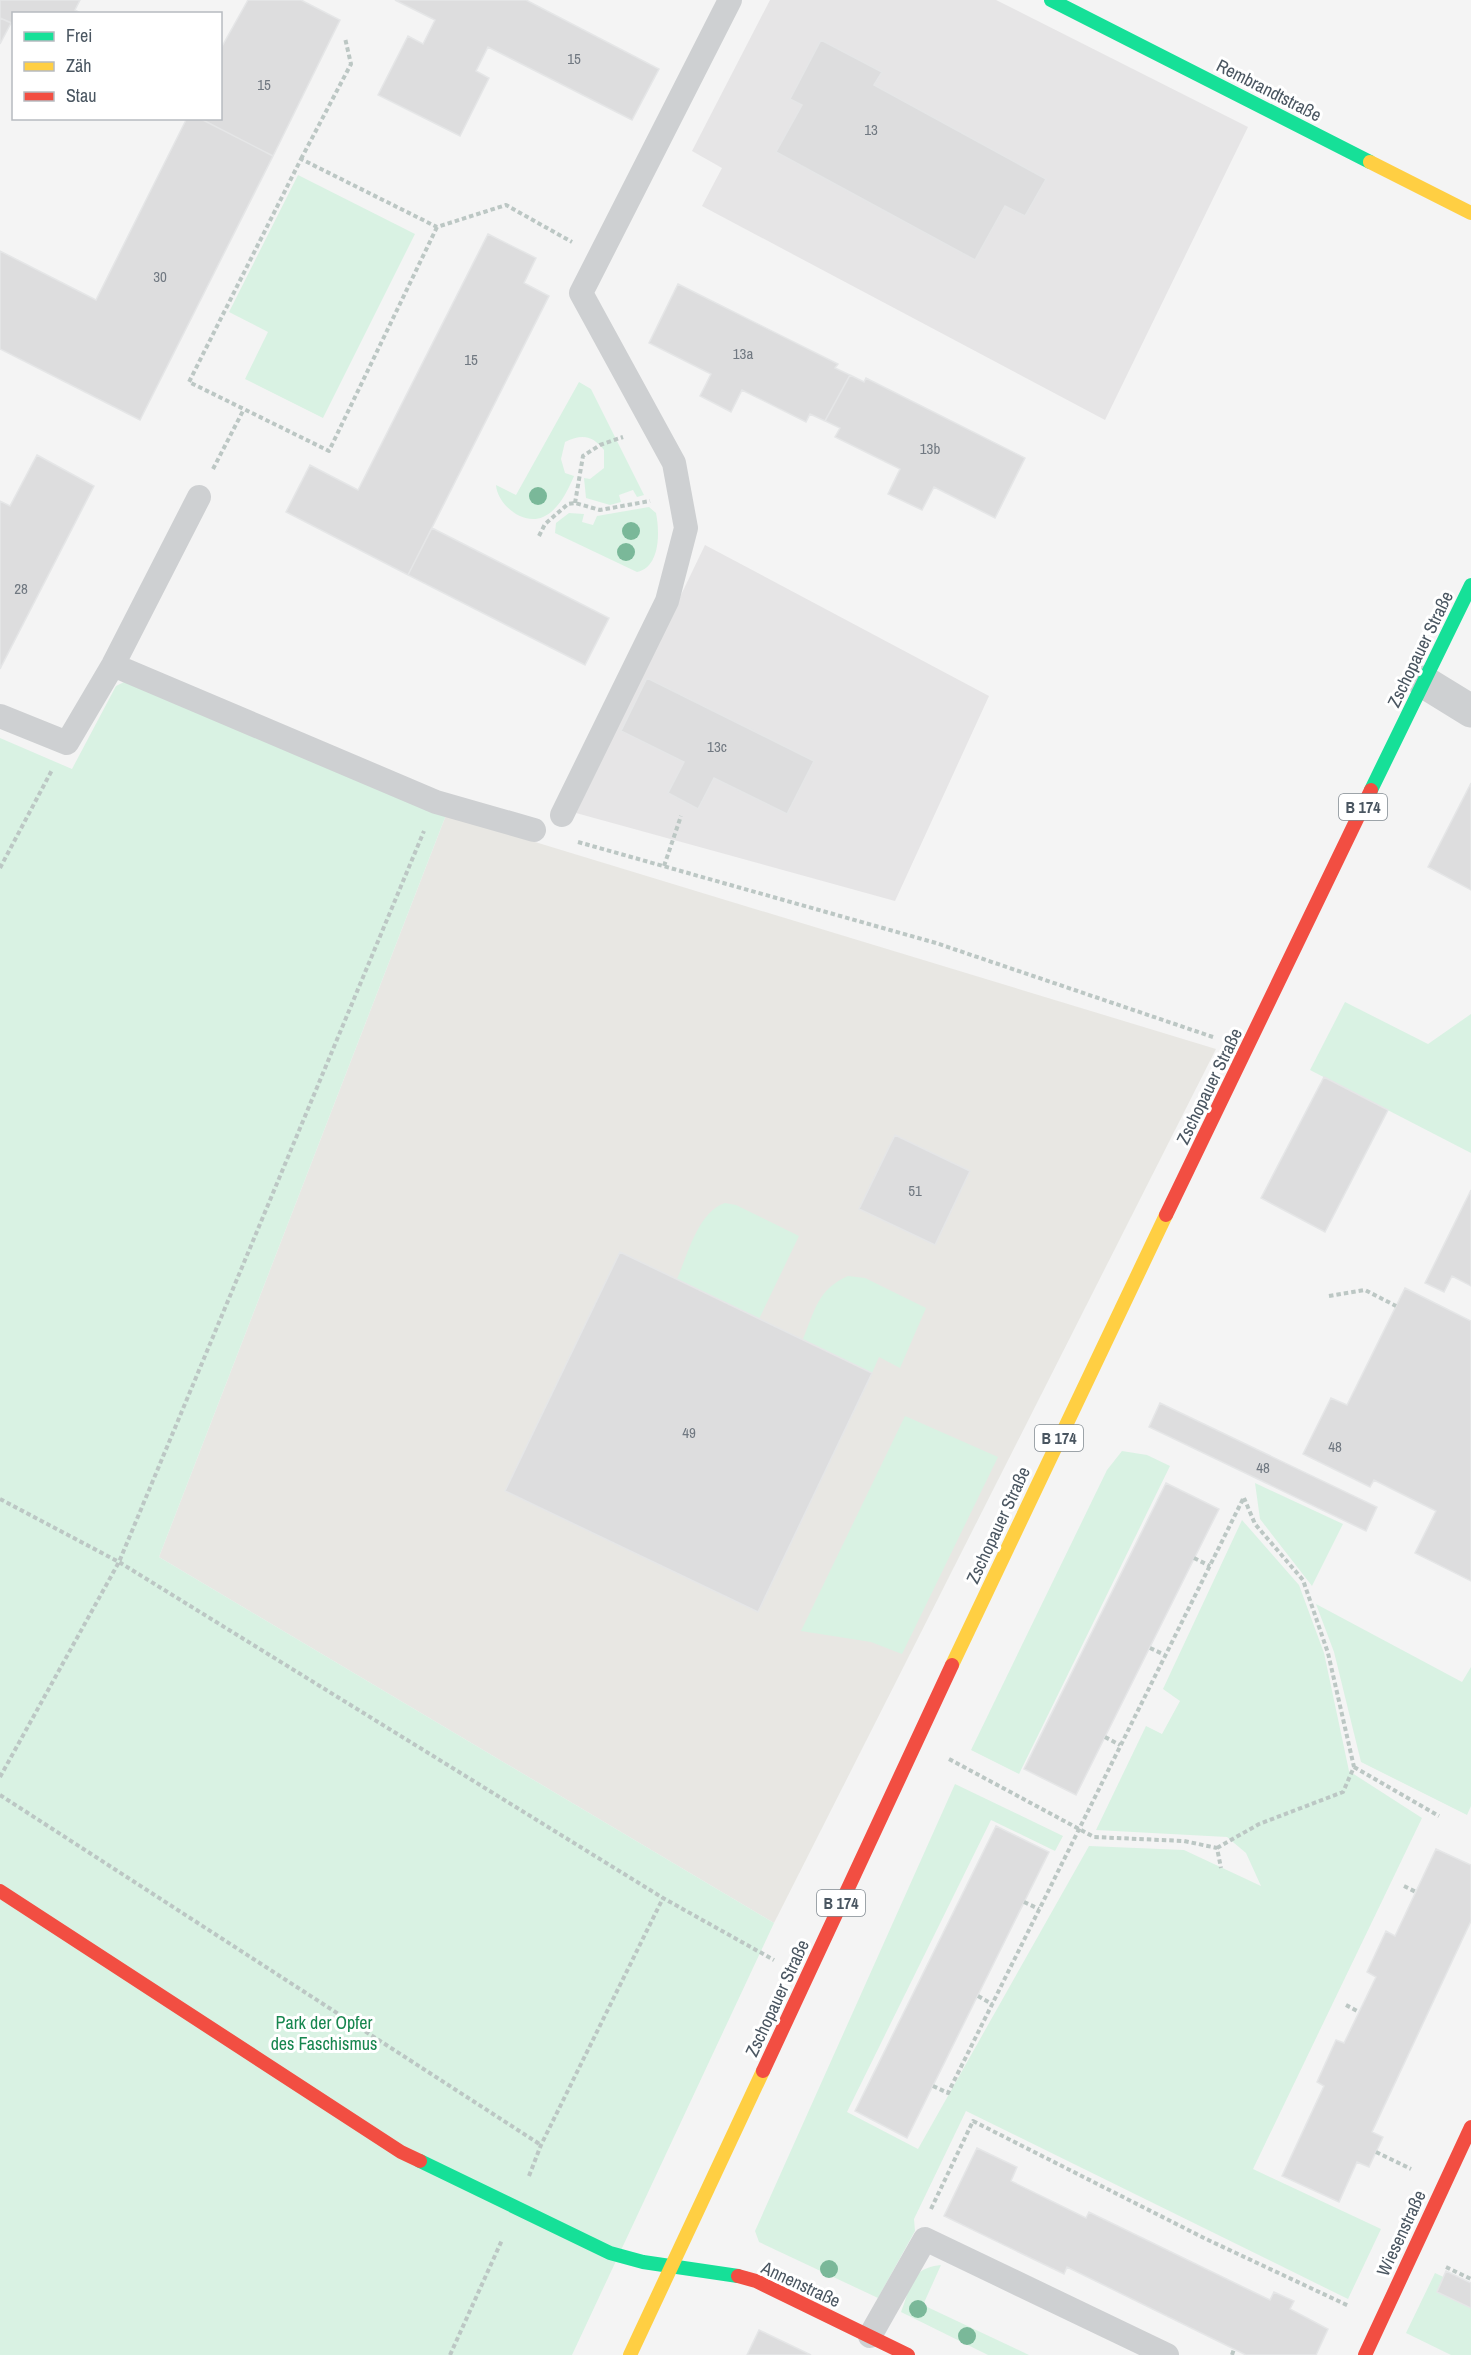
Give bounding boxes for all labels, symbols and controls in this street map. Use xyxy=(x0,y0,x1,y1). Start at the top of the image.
legend xyxy=(12,12,222,120)
text: Frei xyxy=(66,23,92,48)
house number: 15 xyxy=(567,48,581,69)
text: Zäh xyxy=(66,53,91,78)
street label: Rembrandtstraße xyxy=(1212,53,1326,127)
house number: 15 xyxy=(257,74,271,95)
text: Stau xyxy=(66,83,96,108)
house number: 13 xyxy=(864,119,878,140)
house number: 30 xyxy=(153,266,167,287)
house number: 13a xyxy=(733,343,753,364)
house number: 15 xyxy=(464,349,478,370)
house number: 13b xyxy=(920,438,940,459)
house number: 28 xyxy=(14,578,28,599)
street label: Zschopauer Straße xyxy=(1381,587,1459,711)
house number: 13c xyxy=(707,736,727,757)
road number: B 174 xyxy=(1339,794,1387,820)
street label: Zschopauer Straße xyxy=(1170,1024,1248,1148)
house number: 51 xyxy=(908,1180,922,1201)
house number: 49 xyxy=(682,1422,696,1443)
road number: B 174 xyxy=(1035,1425,1083,1451)
house number: 48 xyxy=(1328,1436,1342,1457)
house number: 48 xyxy=(1256,1457,1270,1478)
street label: Zschopauer Straße xyxy=(960,1462,1036,1588)
road number: B 174 xyxy=(817,1890,865,1916)
street label: Zschopauer Straße xyxy=(739,1935,815,2061)
park label: Park der Opfer des Faschismus xyxy=(271,2010,377,2056)
street label: Wiesenstraße xyxy=(1370,2186,1432,2280)
street label: Annenstraße xyxy=(757,2254,845,2313)

